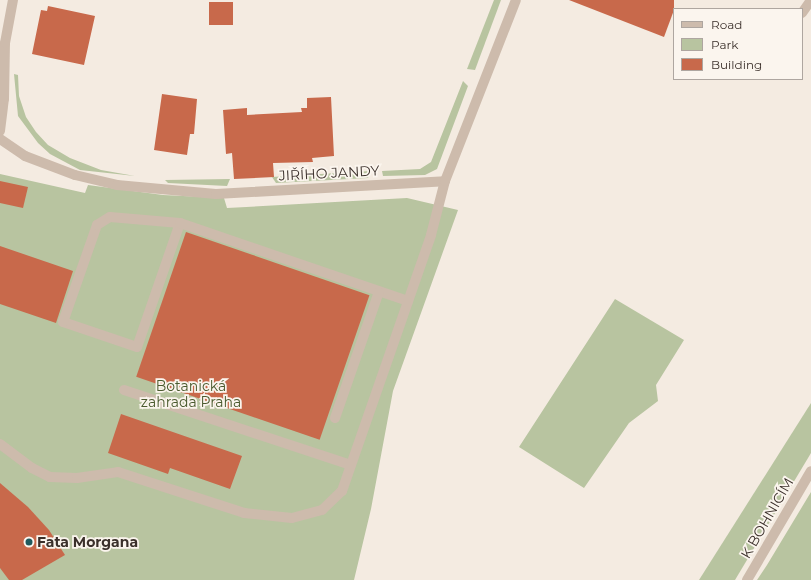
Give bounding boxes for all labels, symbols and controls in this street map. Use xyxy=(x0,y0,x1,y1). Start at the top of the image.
legend xyxy=(673,8,803,80)
text: Road xyxy=(711,17,742,32)
text: Park xyxy=(711,37,738,52)
text: Building xyxy=(711,57,762,72)
street label: JIŘÍHO JANDY xyxy=(278,162,380,184)
park label: Botanická zahrada Praha xyxy=(141,378,241,410)
street label: K BOHNICÍM xyxy=(737,475,797,561)
place label: Fata Morgana xyxy=(37,534,138,550)
marker: Fata Morgana xyxy=(24,537,34,547)

